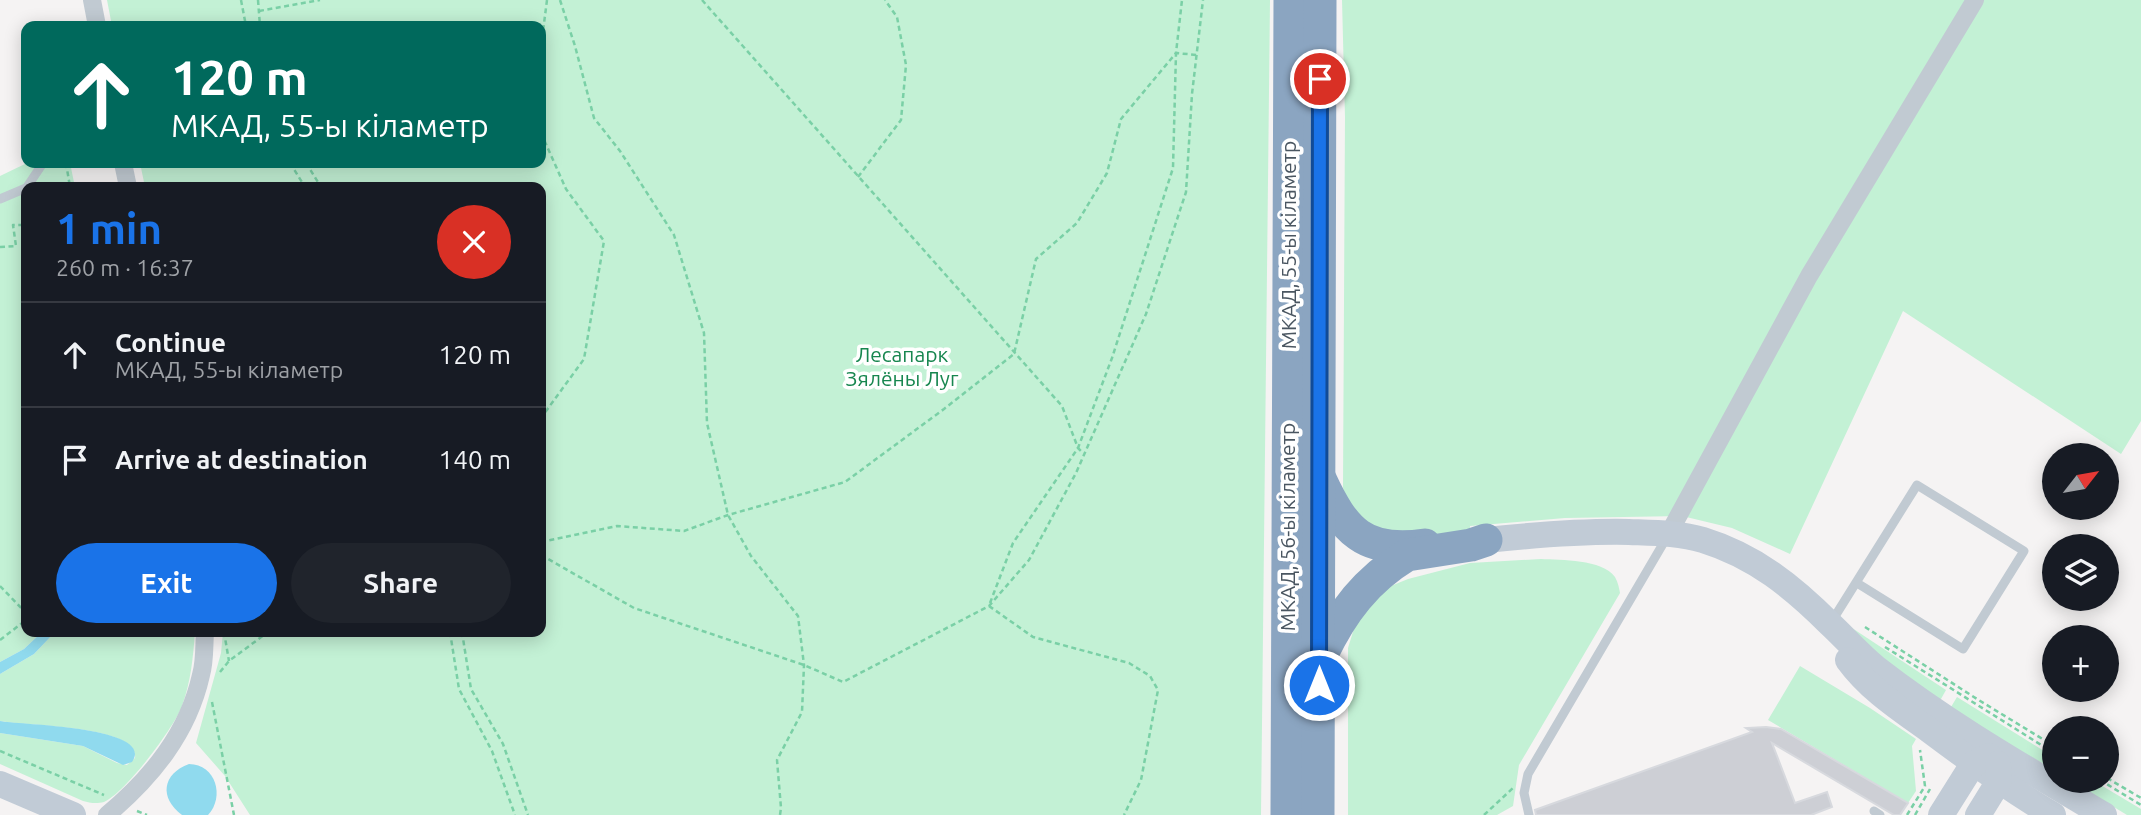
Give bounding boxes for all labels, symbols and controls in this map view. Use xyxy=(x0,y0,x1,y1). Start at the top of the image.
icon: ahead xyxy=(56,49,147,140)
text: 120 m xyxy=(171,49,308,104)
pin xyxy=(1290,49,1350,109)
icon: arrive xyxy=(1301,60,1339,98)
text: МКАД, 55-ы кіламетр xyxy=(171,107,489,143)
street label: МКАД, 55-ы кіламетр xyxy=(1276,141,1300,349)
text: 1 min xyxy=(56,205,162,252)
button: close xyxy=(437,205,511,279)
text: 260 m · 16:37 xyxy=(56,255,194,280)
text: Continue xyxy=(115,328,226,357)
icon: ahead xyxy=(56,336,94,374)
text: 120 m xyxy=(439,340,511,369)
park label: Лесапарк Зялёны Луг xyxy=(846,342,959,390)
text: МКАД, 55-ы кіламетр xyxy=(115,357,343,382)
street label: МКАД, 56-ы кіламетр xyxy=(1275,423,1299,631)
icon: arrive xyxy=(56,441,94,479)
north arrow xyxy=(2042,443,2119,520)
map controls xyxy=(2042,443,2119,793)
text: Arrive at destination xyxy=(115,445,368,474)
text: 140 m xyxy=(439,445,511,474)
button: layers xyxy=(2042,534,2119,611)
button: Exit xyxy=(56,543,277,623)
button: Share xyxy=(291,543,511,623)
button: + xyxy=(2042,625,2119,702)
position arrow xyxy=(1282,648,1356,722)
button: − xyxy=(2042,716,2119,793)

